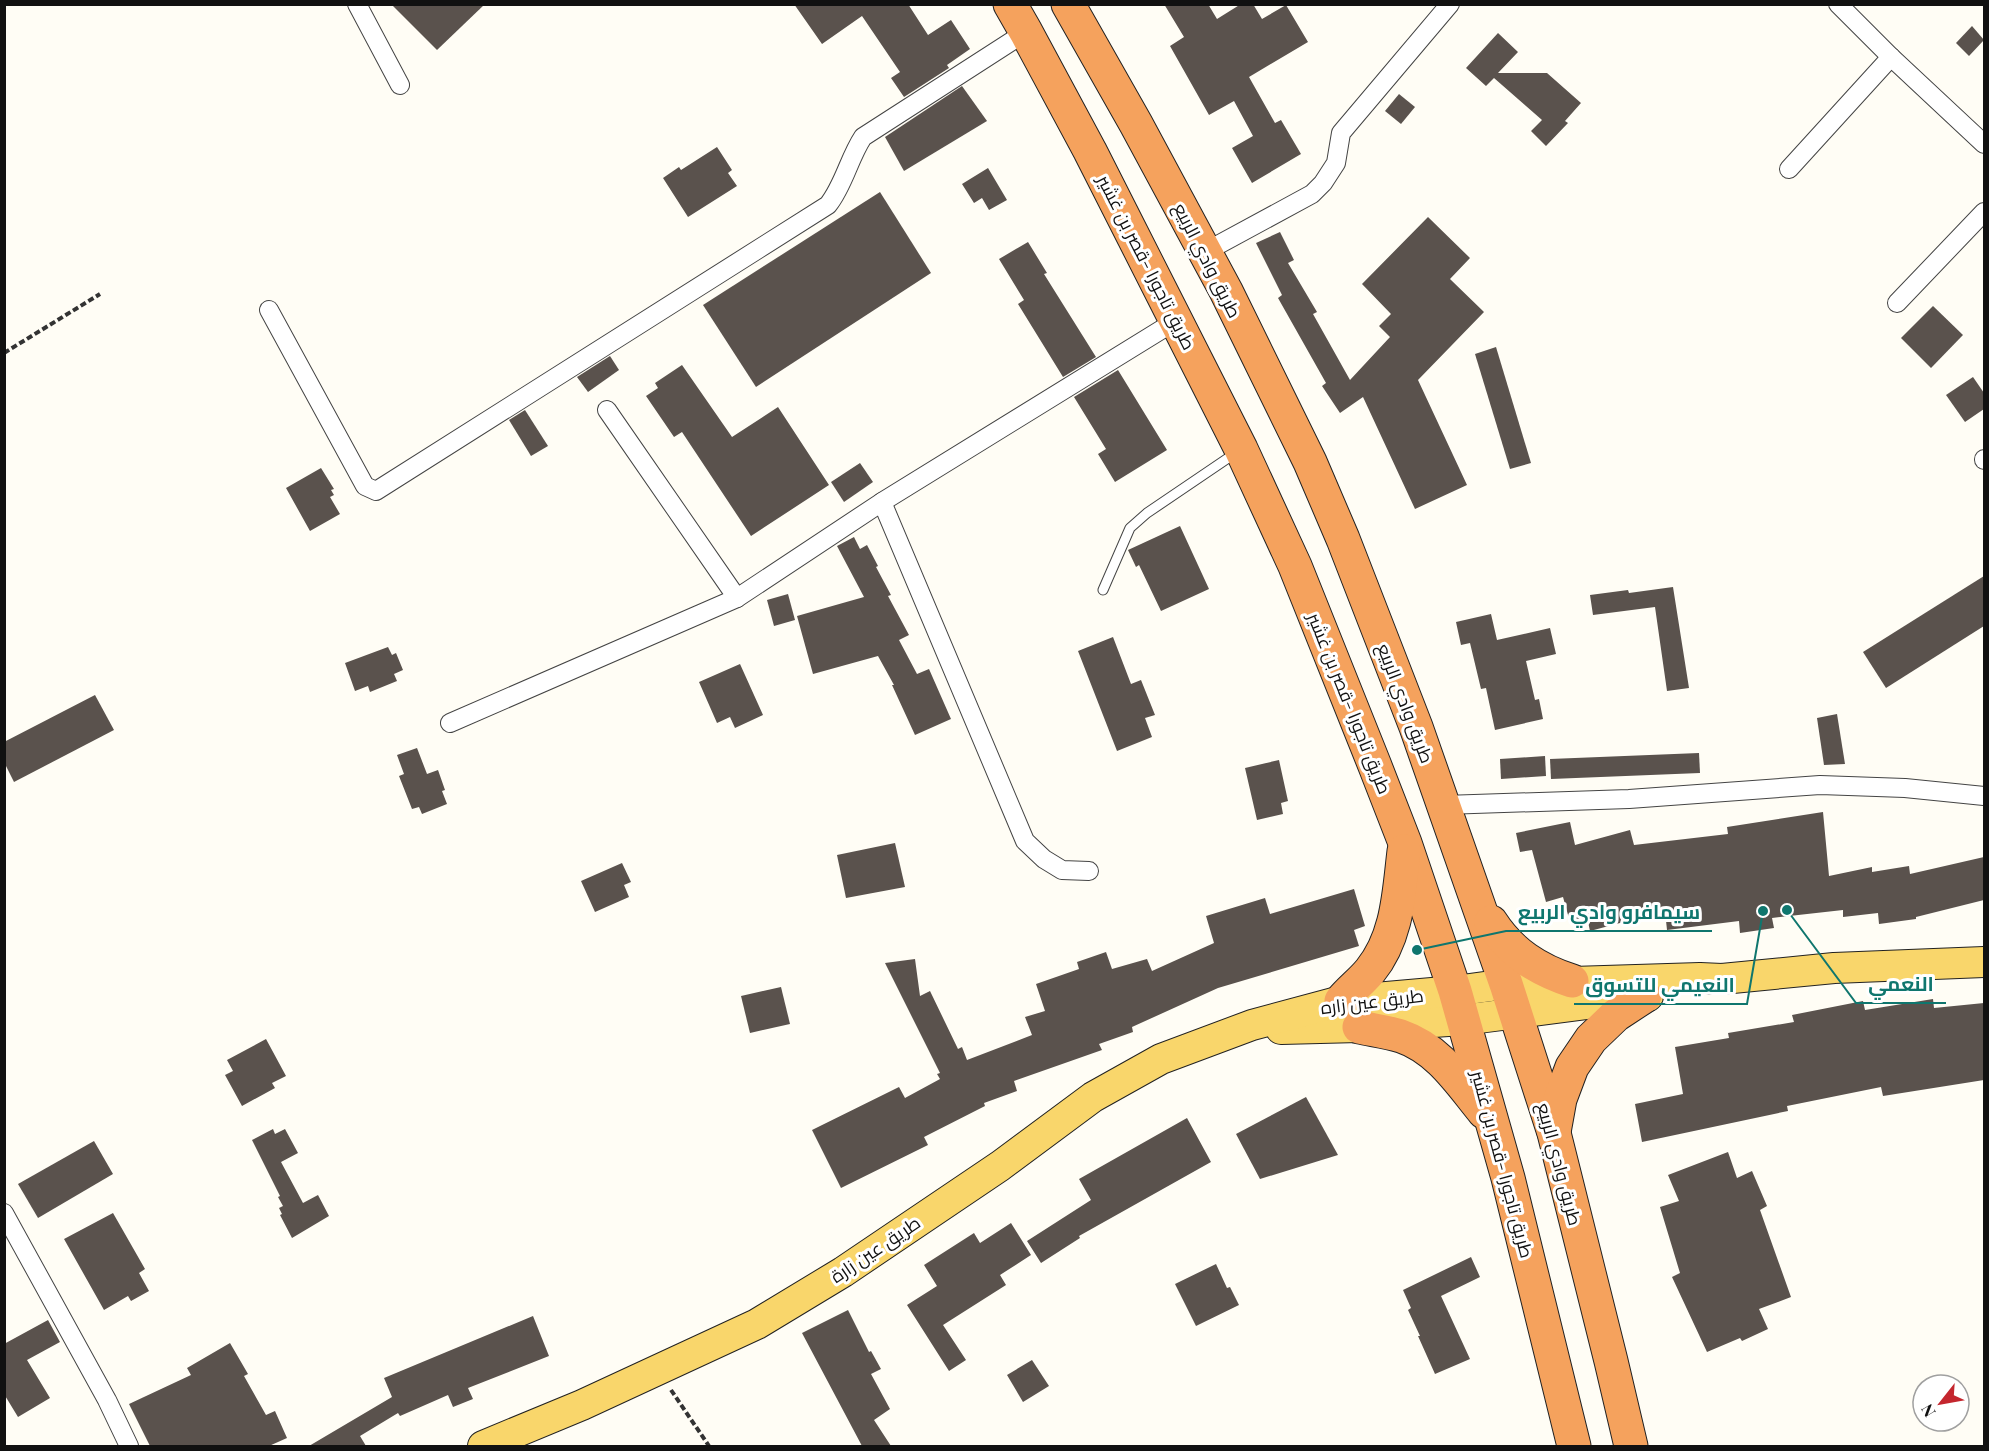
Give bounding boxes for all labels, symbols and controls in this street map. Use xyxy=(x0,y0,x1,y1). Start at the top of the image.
street label: طريق تاجورا -قصر بن غشير xyxy=(1091,169,1202,354)
street label: طريق وادي الربيع xyxy=(1166,198,1247,323)
street label: طريق تاجورا -قصر بن غشير xyxy=(1301,608,1397,798)
street label: طريق وادي الربيع xyxy=(1369,640,1440,767)
callout: سيمافرو وادي الربيع xyxy=(1506,893,1712,931)
text: سيمافرو وادي الربيع xyxy=(1518,897,1700,928)
callout: النعمي xyxy=(1856,965,1946,1003)
callout: النعيمي للتسوق xyxy=(1574,966,1747,1004)
text: النعمي xyxy=(1868,969,1934,1000)
text: النعيمي للتسوق xyxy=(1585,970,1735,1001)
street label: طريق عين زاره xyxy=(1319,983,1425,1020)
street label: طريق تاجورا -قصر بن غشير xyxy=(1465,1067,1540,1261)
street label: طريق وادي الربيع xyxy=(1529,1100,1588,1229)
street label: طريق عين زارة xyxy=(825,1210,925,1289)
north arrow xyxy=(1911,1373,1971,1433)
text: N xyxy=(1916,1400,1940,1421)

